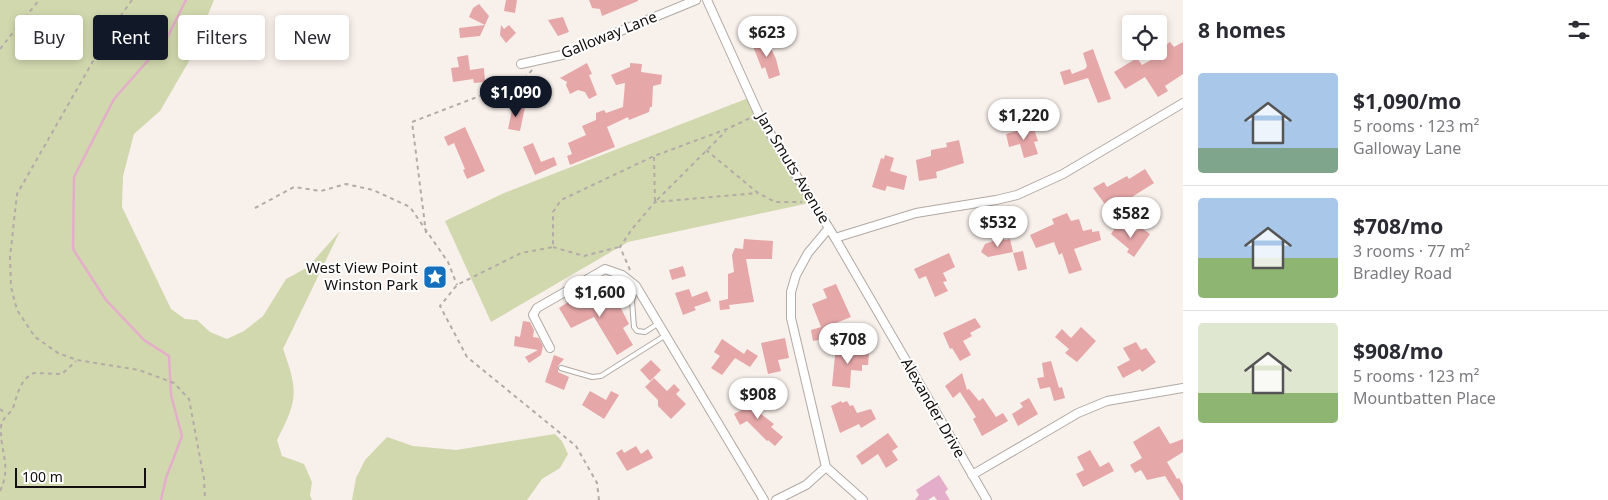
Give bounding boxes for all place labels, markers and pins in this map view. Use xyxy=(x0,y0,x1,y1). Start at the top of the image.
pin: $623 xyxy=(737,15,797,58)
pin: $1,090 xyxy=(475,76,557,118)
pin: $1,220 xyxy=(983,98,1065,141)
pin: $582 xyxy=(1101,196,1161,239)
pin: $532 xyxy=(968,206,1028,248)
place label: West View Point Winston Park xyxy=(306,257,419,294)
place icon: West View Point Winston Park xyxy=(422,264,448,290)
pin: $1,600 xyxy=(559,276,641,318)
pin: $708 xyxy=(818,322,878,365)
pin: $908 xyxy=(728,378,788,420)

